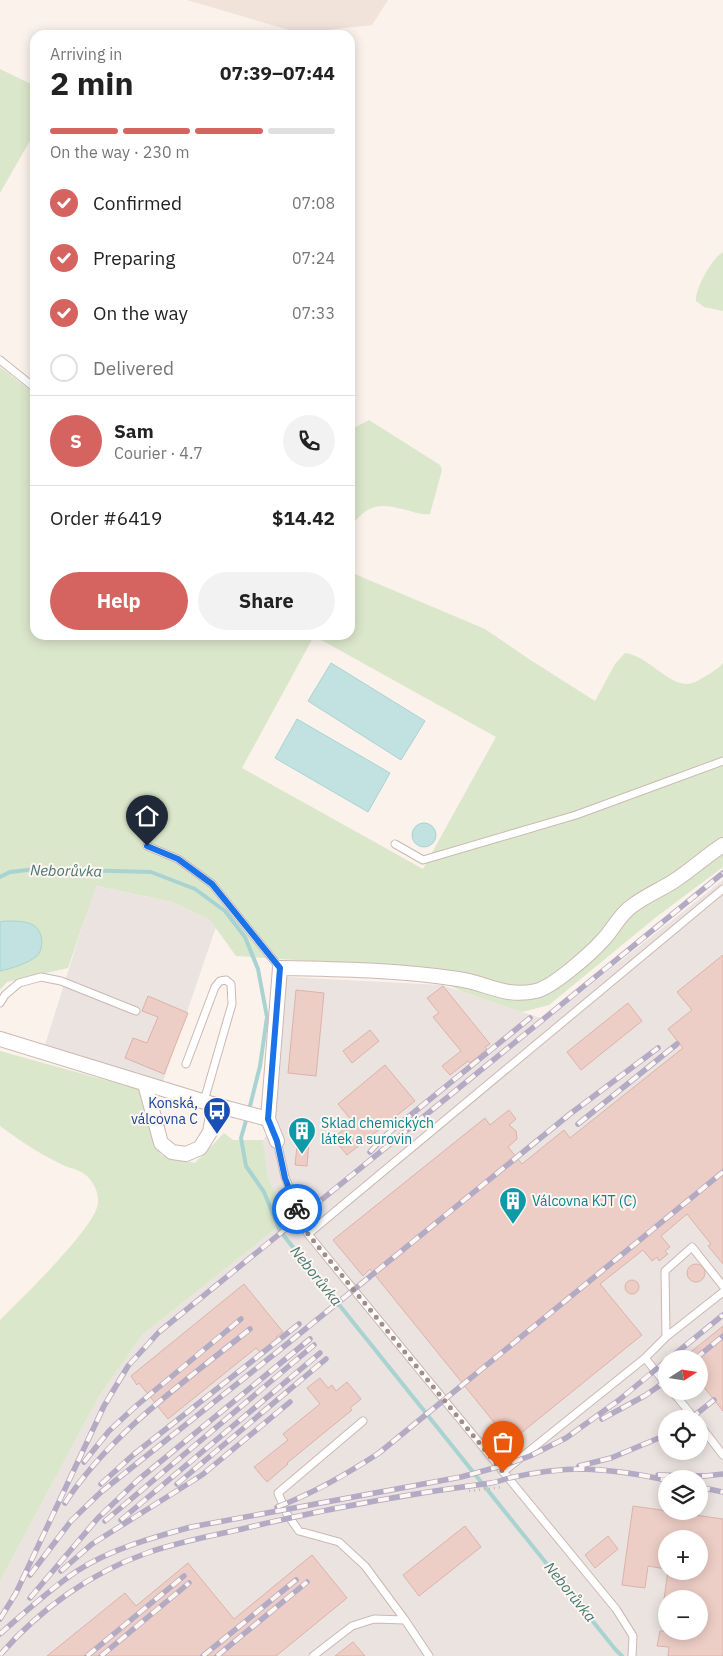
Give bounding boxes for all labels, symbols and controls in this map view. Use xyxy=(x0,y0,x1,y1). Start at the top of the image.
text: Arriving in xyxy=(50,44,122,64)
text: 07:39–07:44 xyxy=(220,61,335,85)
text: 2 min xyxy=(50,62,134,104)
text: On the way · 230 m xyxy=(50,142,189,162)
icon: check xyxy=(50,189,78,217)
text: Confirmed xyxy=(93,191,182,215)
text: 07:08 xyxy=(292,193,335,213)
icon: check xyxy=(50,244,78,272)
text: Preparing xyxy=(93,246,175,270)
text: 07:24 xyxy=(292,248,335,268)
icon: check xyxy=(50,299,78,327)
text: On the way xyxy=(93,301,188,325)
text: 07:33 xyxy=(292,303,335,323)
text: Delivered xyxy=(93,356,174,380)
button: phone xyxy=(283,415,335,467)
text: Sam xyxy=(114,419,154,443)
text: S xyxy=(70,429,82,453)
text: Courier · 4.7 xyxy=(114,443,203,463)
text: Order #6419 xyxy=(50,506,162,530)
text: $14.42 xyxy=(272,506,335,530)
button: Help xyxy=(50,572,188,630)
button: Share xyxy=(198,572,335,630)
pin xyxy=(126,795,168,846)
icon: home xyxy=(133,802,161,830)
water label: Neborůvka xyxy=(30,860,102,881)
place label: Konská, válcovna C xyxy=(131,1094,198,1128)
bus stop icon: Konská, válcovna C xyxy=(202,1096,232,1135)
place label: Sklad chemických látek a surovin xyxy=(321,1114,434,1148)
building icon: Sklad chemických látek a surovin xyxy=(287,1116,317,1155)
courier xyxy=(272,1184,322,1234)
building icon: Válcovna KJT (C) xyxy=(498,1186,528,1225)
place label: Válcovna KJT (C) xyxy=(532,1192,637,1210)
icon: bike xyxy=(283,1195,311,1223)
water label: Neborůvka xyxy=(286,1242,347,1310)
north arrow xyxy=(658,1350,708,1400)
map controls xyxy=(658,1350,708,1640)
button: locate xyxy=(658,1410,708,1460)
pin xyxy=(482,1421,524,1472)
icon: bag xyxy=(489,1428,517,1456)
button: layers xyxy=(658,1470,708,1520)
button: + xyxy=(658,1530,708,1580)
water label: Neborůvka xyxy=(540,1558,601,1626)
button: − xyxy=(658,1590,708,1640)

